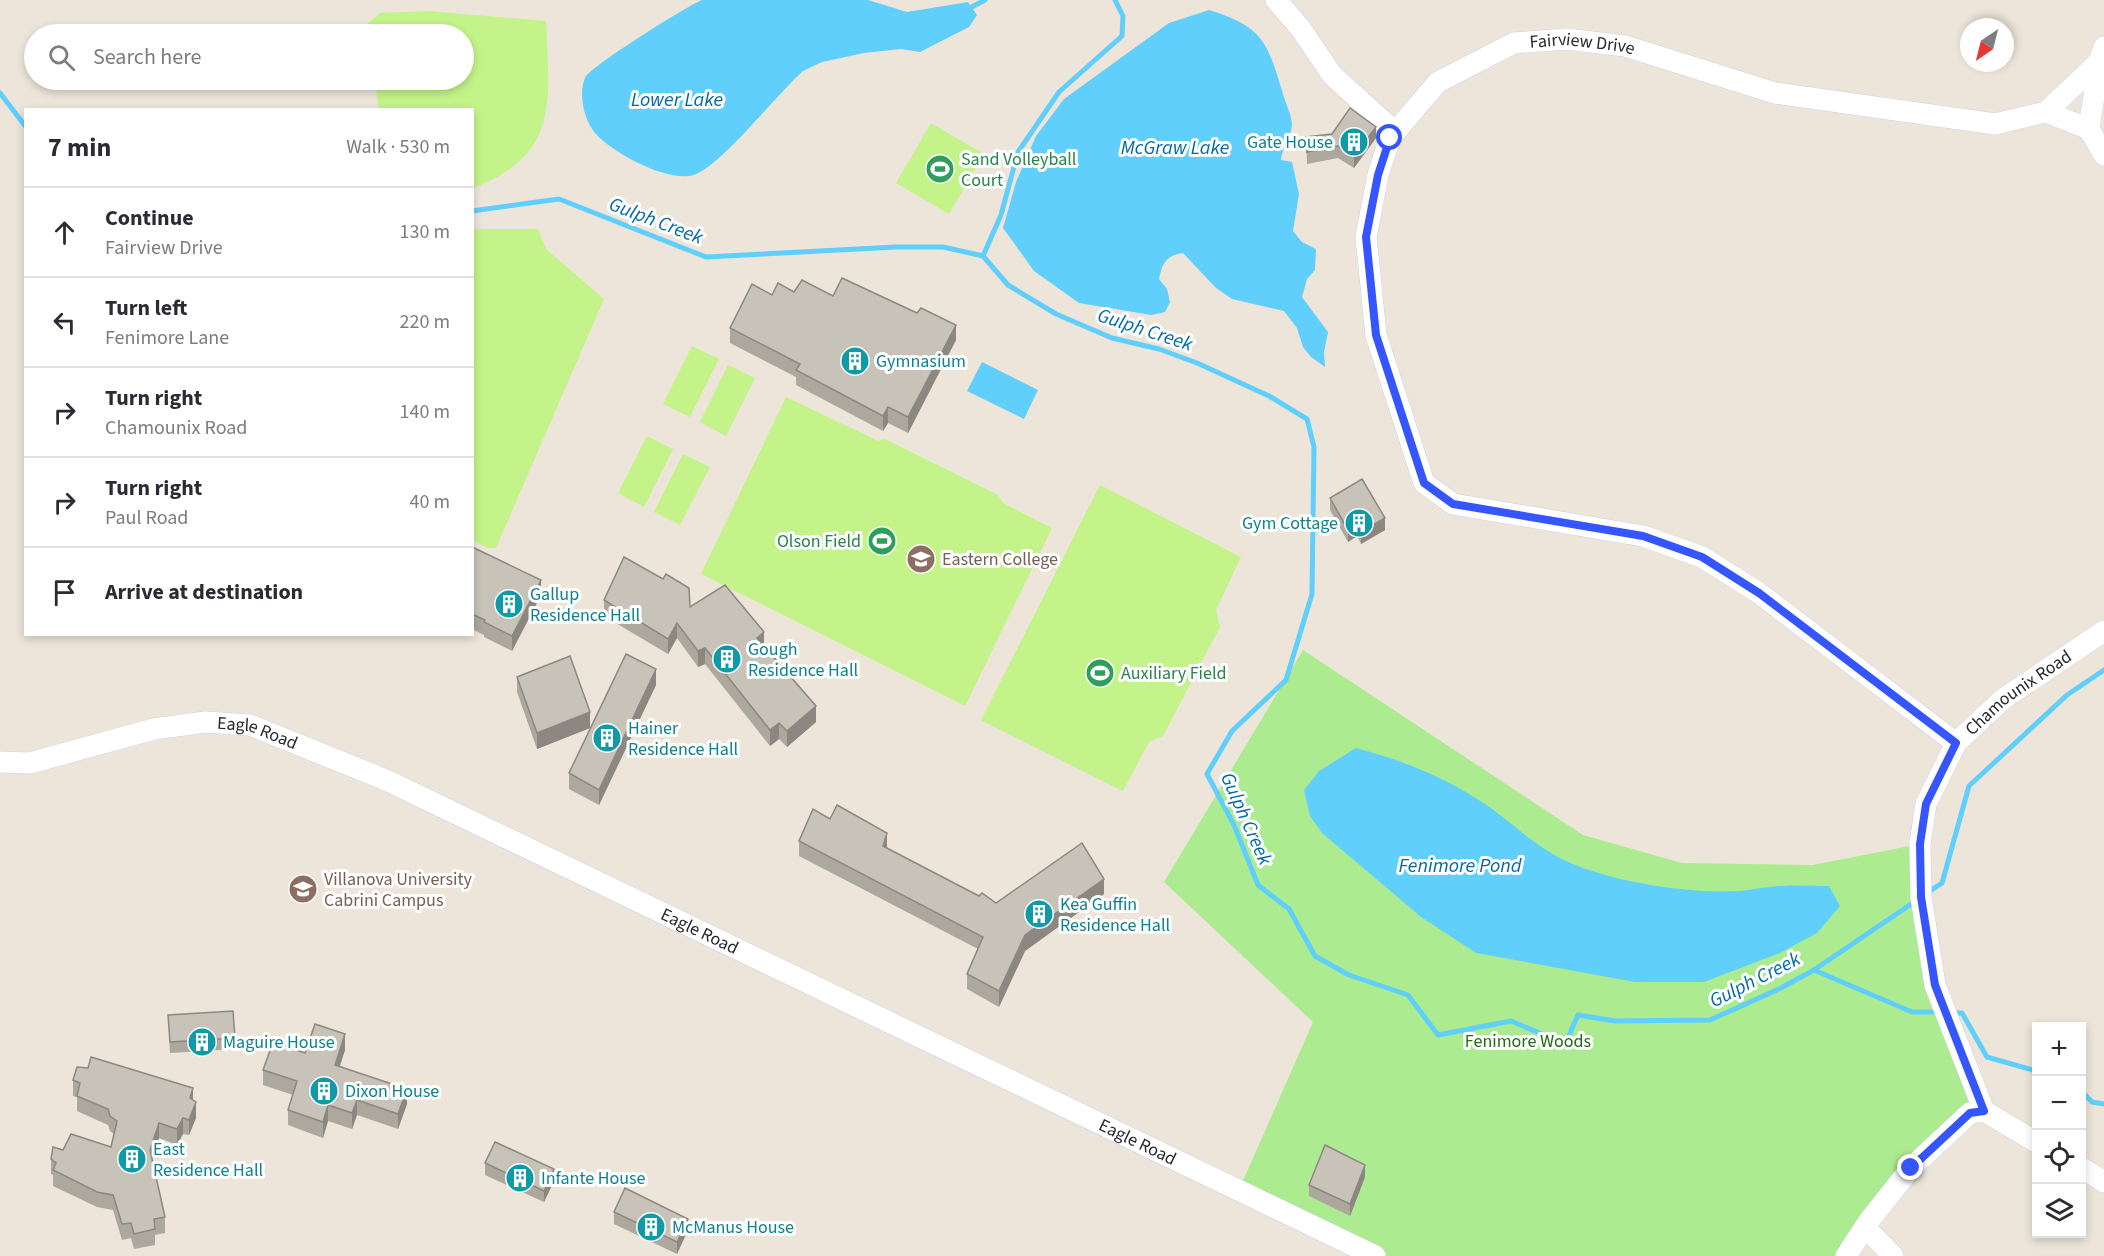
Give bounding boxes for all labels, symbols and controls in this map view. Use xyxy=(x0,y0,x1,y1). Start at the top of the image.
north arrow xyxy=(1960,18,2014,72)
search box xyxy=(24,24,474,90)
street label: Fairview Drive xyxy=(1529,26,1638,61)
icon: search xyxy=(45,41,78,74)
text: Search here xyxy=(93,41,201,73)
water label: Lower Lake xyxy=(631,86,723,114)
route start xyxy=(1376,124,1402,150)
building icon: Gate House xyxy=(1338,126,1370,158)
text: 7 min xyxy=(48,129,111,166)
place label: Gate House xyxy=(1247,130,1333,155)
text: Walk · 530 m xyxy=(346,133,450,161)
water label: McGraw Lake xyxy=(1121,134,1229,162)
place label: Sand Volleyball Court xyxy=(961,147,1076,193)
sports icon: Sand Volleyball Court xyxy=(924,153,956,185)
water label: Gulph Creek xyxy=(605,190,708,252)
text: Continue xyxy=(105,202,194,234)
icon: ahead xyxy=(48,216,81,249)
text: 130 m xyxy=(400,218,450,246)
text: Fairview Drive xyxy=(105,234,223,262)
text: Turn left xyxy=(105,292,187,324)
water label: Gulph Creek xyxy=(1094,301,1197,359)
icon: left xyxy=(48,306,81,339)
text: 220 m xyxy=(400,308,450,336)
text: Fenimore Lane xyxy=(105,324,229,352)
building icon: Gymnasium xyxy=(839,345,871,377)
place label: Gymnasium xyxy=(876,349,966,374)
text: Turn right xyxy=(105,382,202,414)
icon: right xyxy=(48,396,81,429)
text: 140 m xyxy=(400,398,450,426)
text: Chamounix Road xyxy=(105,414,247,442)
text: Turn right xyxy=(105,472,202,504)
icon: right xyxy=(48,486,81,519)
text: 40 m xyxy=(410,488,450,516)
text: Paul Road xyxy=(105,504,188,532)
building icon: Gym Cottage xyxy=(1343,507,1375,539)
place label: Gym Cottage xyxy=(1242,511,1338,536)
sports icon: Olson Field xyxy=(866,525,898,557)
place label: Olson Field xyxy=(777,529,861,554)
school or university icon: Eastern College xyxy=(905,543,937,575)
place label: Eastern College xyxy=(942,547,1058,572)
icon: arrive xyxy=(48,576,81,609)
text: Arrive at destination xyxy=(105,576,303,608)
place label: Gallup Residence Hall xyxy=(530,582,640,628)
building icon: Gallup Residence Hall xyxy=(493,588,525,620)
place label: Gough Residence Hall xyxy=(748,637,858,683)
building icon: Gough Residence Hall xyxy=(711,643,743,675)
street label: Chamounix Road xyxy=(1959,644,2076,741)
sports icon: Auxiliary Field xyxy=(1084,657,1116,689)
place label: Auxiliary Field xyxy=(1121,661,1227,686)
street label: Eagle Road xyxy=(216,710,302,756)
place label: Hainer Residence Hall xyxy=(628,716,738,762)
building icon: Hainer Residence Hall xyxy=(591,722,623,754)
water label: Gulph Creek xyxy=(1213,768,1279,870)
water label: Fenimore Pond xyxy=(1399,852,1523,880)
place label: Villanova University Cabrini Campus xyxy=(324,867,473,913)
school or university icon: Villanova University Cabrini Campus xyxy=(287,873,319,905)
place label: Kea Guffin Residence Hall xyxy=(1060,892,1170,938)
building icon: Kea Guffin Residence Hall xyxy=(1023,898,1055,930)
street label: Eagle Road xyxy=(657,902,743,960)
water label: Gulph Creek xyxy=(1705,945,1806,1015)
map controls xyxy=(2032,1022,2086,1238)
button: + xyxy=(2032,1022,2086,1076)
building icon: Maguire House xyxy=(186,1026,218,1058)
park label: Fenimore Woods xyxy=(1465,1029,1591,1054)
place label: Maguire House xyxy=(223,1030,335,1055)
building icon: Dixon House xyxy=(308,1075,340,1107)
button: − xyxy=(2032,1076,2086,1130)
place label: Dixon House xyxy=(345,1079,439,1104)
street label: Eagle Road xyxy=(1095,1112,1181,1171)
button: locate xyxy=(2032,1130,2086,1184)
place label: East Residence Hall xyxy=(153,1137,263,1183)
building icon: East Residence Hall xyxy=(116,1143,148,1175)
route end xyxy=(1897,1154,1923,1180)
building icon: Infante House xyxy=(504,1162,536,1194)
place label: Infante House xyxy=(541,1166,646,1191)
button: layers xyxy=(2032,1184,2086,1238)
building icon: McManus House xyxy=(635,1211,667,1243)
place label: McManus House xyxy=(672,1215,794,1240)

